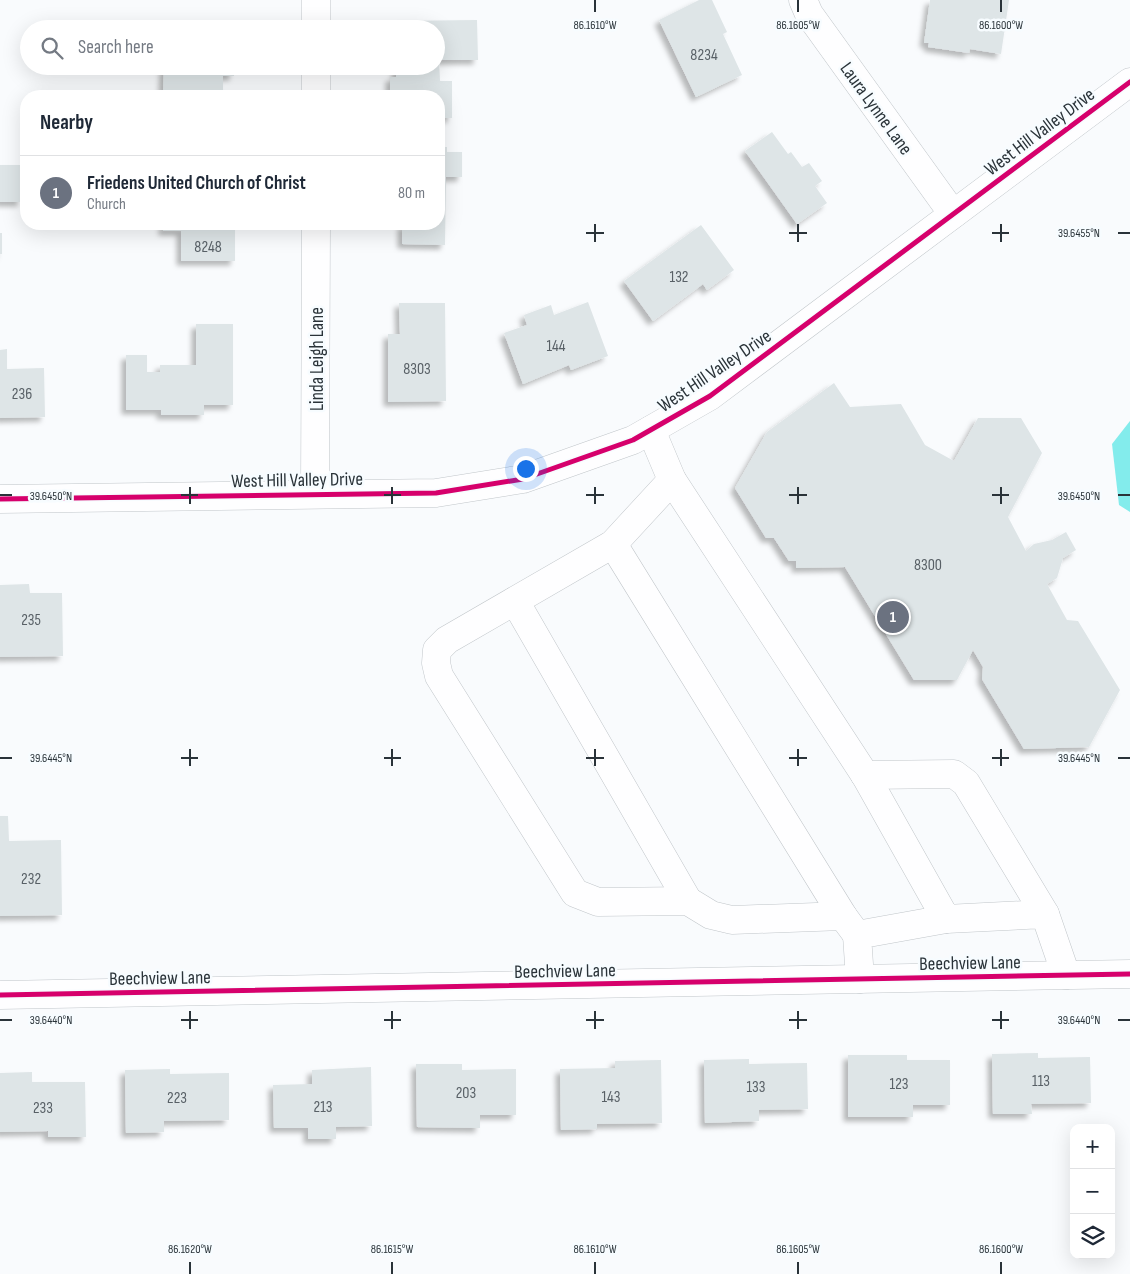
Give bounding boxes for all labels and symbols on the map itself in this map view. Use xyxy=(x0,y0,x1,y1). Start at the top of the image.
text: 86.1610°W xyxy=(573,18,617,33)
text: 86.1605°W xyxy=(776,18,820,33)
text: 86.1600°W xyxy=(979,18,1023,33)
house number: 8234 xyxy=(690,46,718,65)
street label: Laura Lynne Lane xyxy=(835,58,917,160)
street label: West Hill Valley Drive xyxy=(980,83,1100,181)
text: 39.6455°N xyxy=(1058,226,1100,241)
house number: 8248 xyxy=(194,238,222,257)
house number: 132 xyxy=(670,268,688,287)
street label: Linda Leigh Lane xyxy=(306,307,329,411)
street label: West Hill Valley Drive xyxy=(654,325,776,418)
house number: 144 xyxy=(546,337,566,356)
house number: 8303 xyxy=(403,360,431,379)
house number: 236 xyxy=(12,385,32,404)
your location xyxy=(513,456,539,482)
street label: West Hill Valley Drive xyxy=(231,468,363,493)
text: 39.6450°N xyxy=(30,489,72,504)
text: 39.6450°N xyxy=(1058,489,1100,504)
house number: 8300 xyxy=(914,556,942,575)
pin: 1 xyxy=(877,598,909,636)
house number: 235 xyxy=(21,611,41,630)
text: 39.6445°N xyxy=(30,751,72,766)
text: 39.6445°N xyxy=(1058,751,1100,766)
house number: 232 xyxy=(21,870,41,889)
street label: Beechview Lane xyxy=(919,951,1021,976)
street label: Beechview Lane xyxy=(514,959,616,984)
street label: Beechview Lane xyxy=(109,966,211,991)
text: 39.6440°N xyxy=(30,1013,72,1028)
text: 39.6440°N xyxy=(1058,1013,1100,1028)
house number: 113 xyxy=(1032,1072,1050,1091)
house number: 123 xyxy=(889,1075,909,1094)
house number: 133 xyxy=(746,1078,766,1097)
house number: 203 xyxy=(456,1084,476,1103)
house number: 143 xyxy=(601,1088,621,1107)
house number: 223 xyxy=(167,1089,187,1108)
house number: 213 xyxy=(314,1098,332,1117)
house number: 233 xyxy=(33,1099,53,1118)
text: 86.1620°W xyxy=(168,1242,212,1257)
text: 86.1615°W xyxy=(371,1242,413,1257)
text: 86.1610°W xyxy=(573,1242,617,1257)
text: 86.1605°W xyxy=(776,1242,820,1257)
text: 86.1600°W xyxy=(979,1242,1023,1257)

